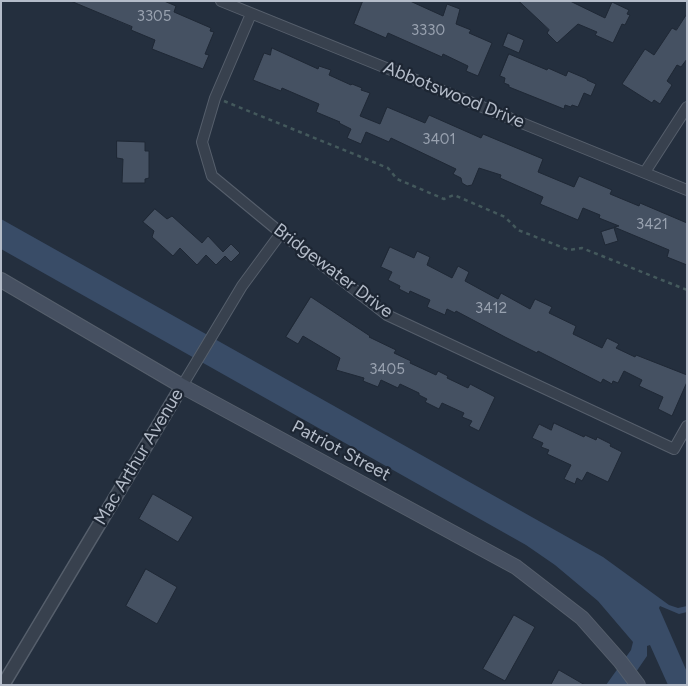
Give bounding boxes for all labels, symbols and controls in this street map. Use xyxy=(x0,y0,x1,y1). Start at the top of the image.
house number: 3305 xyxy=(137,8,171,26)
house number: 3330 xyxy=(411,22,445,40)
street label: Abbotswood Drive xyxy=(380,57,528,133)
house number: 3401 xyxy=(422,131,456,149)
house number: 3421 xyxy=(636,216,668,234)
street label: Bridgewater Drive xyxy=(269,219,397,323)
house number: 3412 xyxy=(475,300,507,318)
house number: 3405 xyxy=(369,361,405,379)
street label: Mac Arthur Avenue xyxy=(90,385,188,529)
street label: Patriot Street xyxy=(288,416,394,486)

